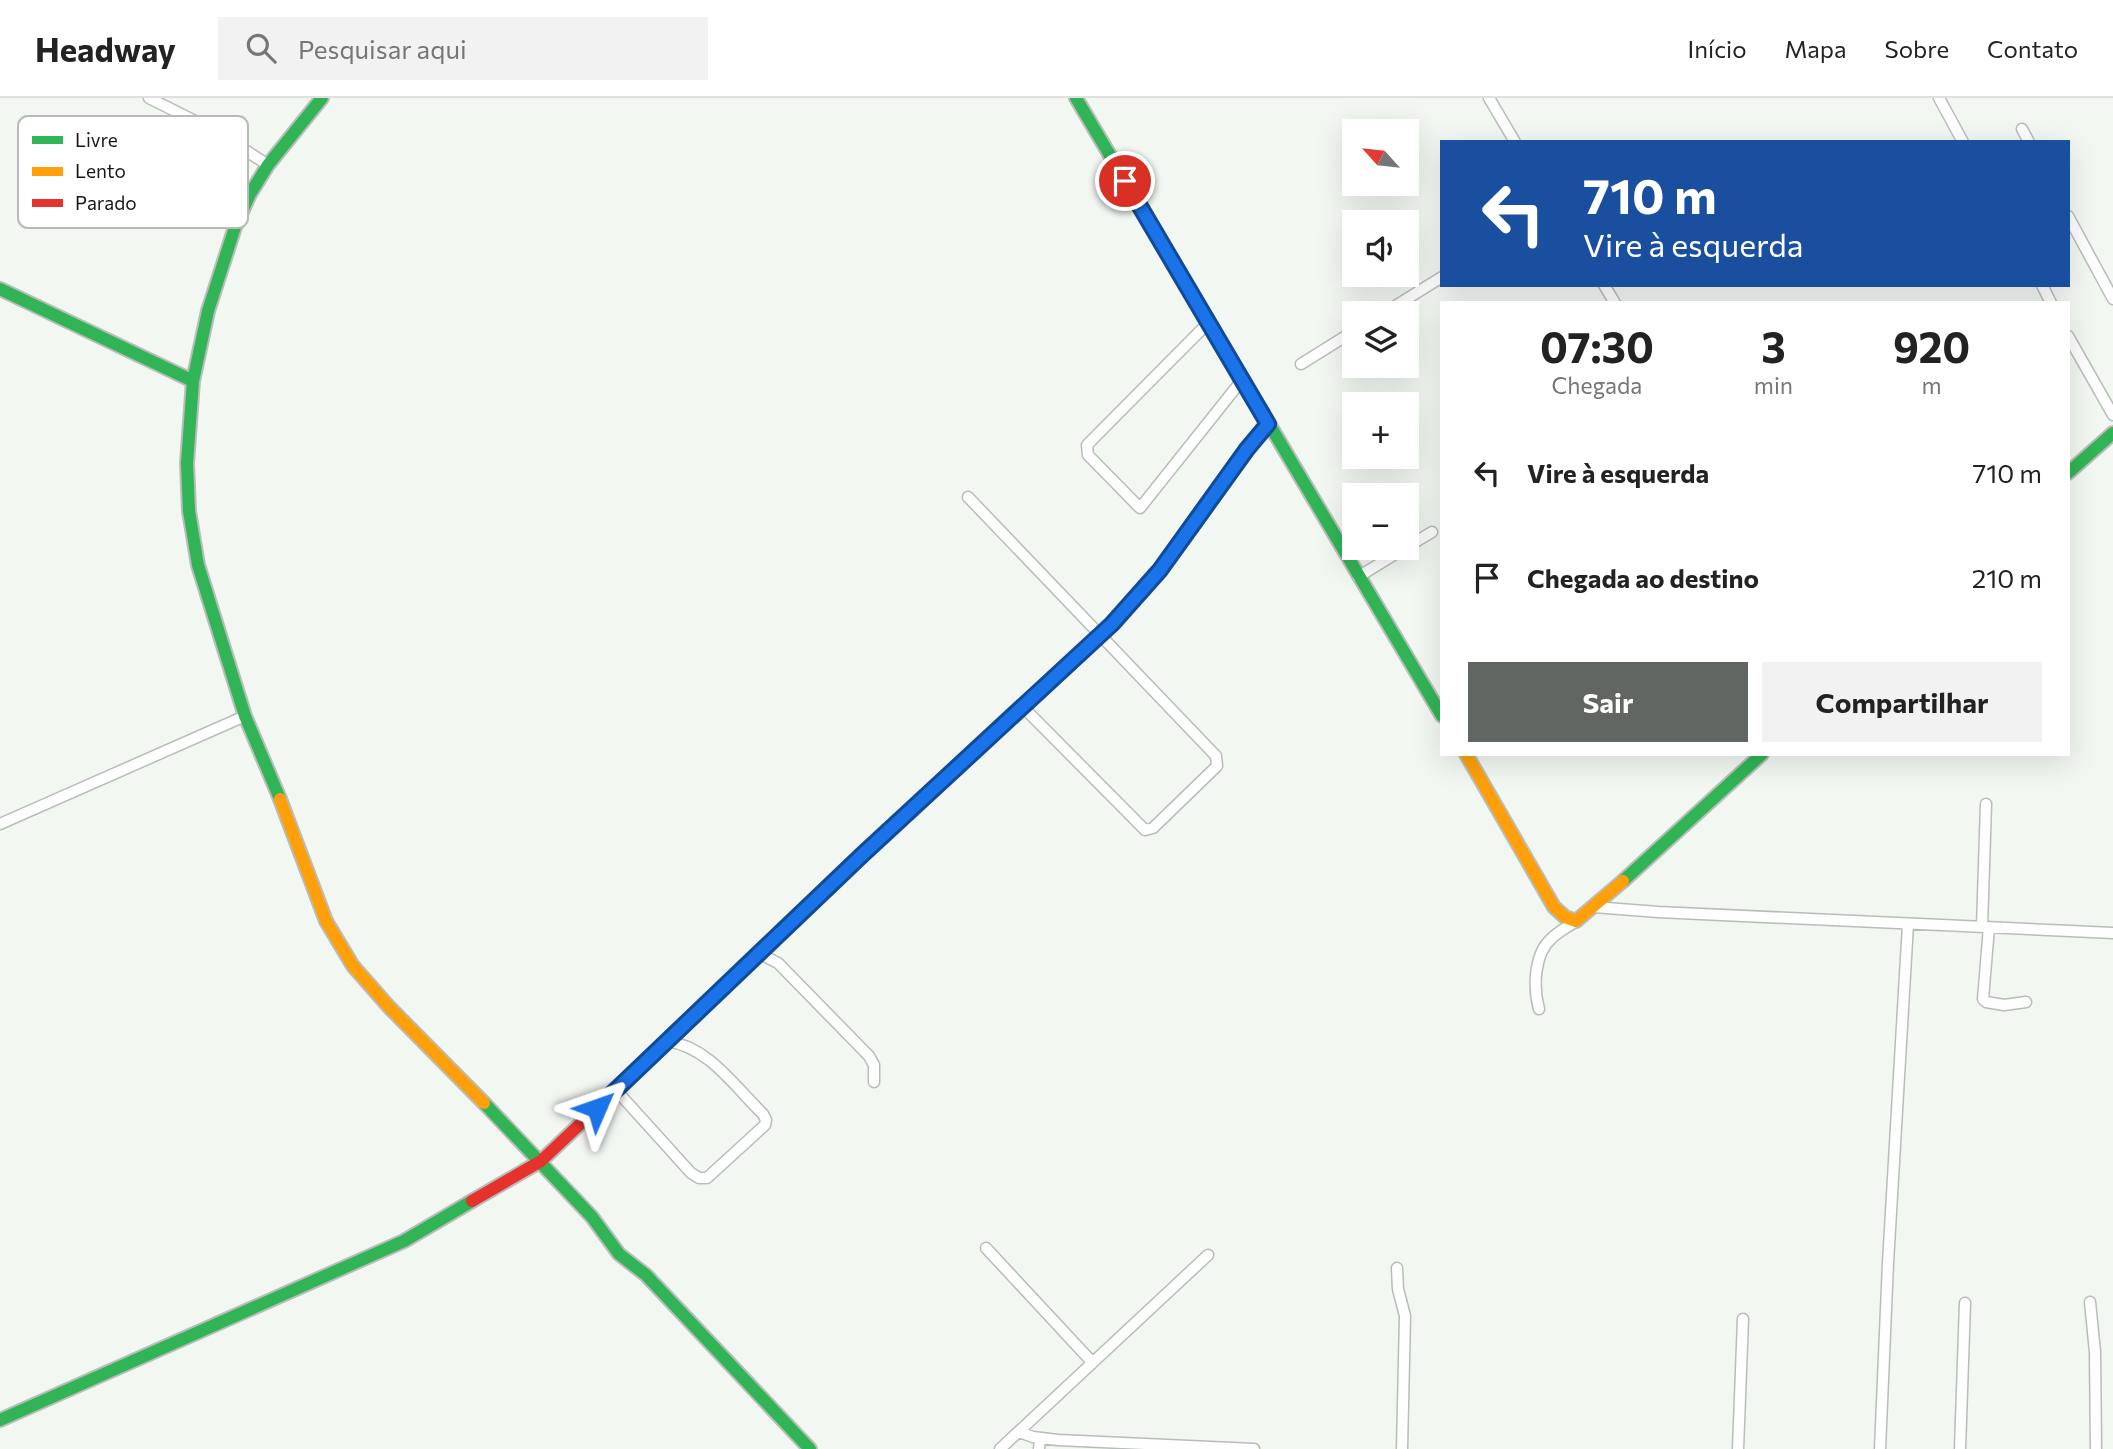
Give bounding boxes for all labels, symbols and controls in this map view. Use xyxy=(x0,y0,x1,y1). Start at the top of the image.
search box xyxy=(218,17,708,80)
text: Headway xyxy=(35,28,176,69)
icon: search xyxy=(242,29,280,67)
text: Pesquisar aqui xyxy=(298,33,467,64)
text: Início xyxy=(1688,34,1747,63)
text: Mapa xyxy=(1785,34,1847,63)
text: Sobre xyxy=(1885,34,1949,63)
text: Contato xyxy=(1987,34,2078,63)
legend xyxy=(18,116,248,228)
north arrow xyxy=(1342,119,1419,196)
map controls xyxy=(1342,119,1419,560)
text: Livre xyxy=(75,128,118,151)
pin xyxy=(1095,151,1155,211)
text: Lento xyxy=(75,159,126,182)
icon: arrive xyxy=(1106,162,1144,200)
text: 710 m xyxy=(1583,164,1717,224)
icon: left xyxy=(1468,168,1559,259)
text: Parado xyxy=(75,191,137,214)
button: sound xyxy=(1342,210,1419,287)
text: Vire à esquerda xyxy=(1583,224,1804,264)
button: layers xyxy=(1342,301,1419,378)
text: 07:30 xyxy=(1540,320,1654,372)
text: 3 xyxy=(1761,320,1786,372)
text: 920 xyxy=(1893,320,1970,372)
text: Chegada xyxy=(1552,371,1642,399)
text: min xyxy=(1754,371,1793,399)
text: m xyxy=(1921,371,1942,399)
button: + xyxy=(1342,392,1419,469)
icon: left xyxy=(1468,454,1506,492)
text: Vire à esquerda xyxy=(1527,457,1709,488)
text: 710 m xyxy=(1973,457,2042,488)
button: − xyxy=(1342,483,1419,560)
icon: arrive xyxy=(1468,559,1506,597)
text: Chegada ao destino xyxy=(1527,562,1759,593)
text: 210 m xyxy=(1972,562,2042,593)
button: Sair xyxy=(1468,662,1748,742)
button: Compartilhar xyxy=(1762,662,2042,742)
position arrow xyxy=(560,1071,634,1145)

